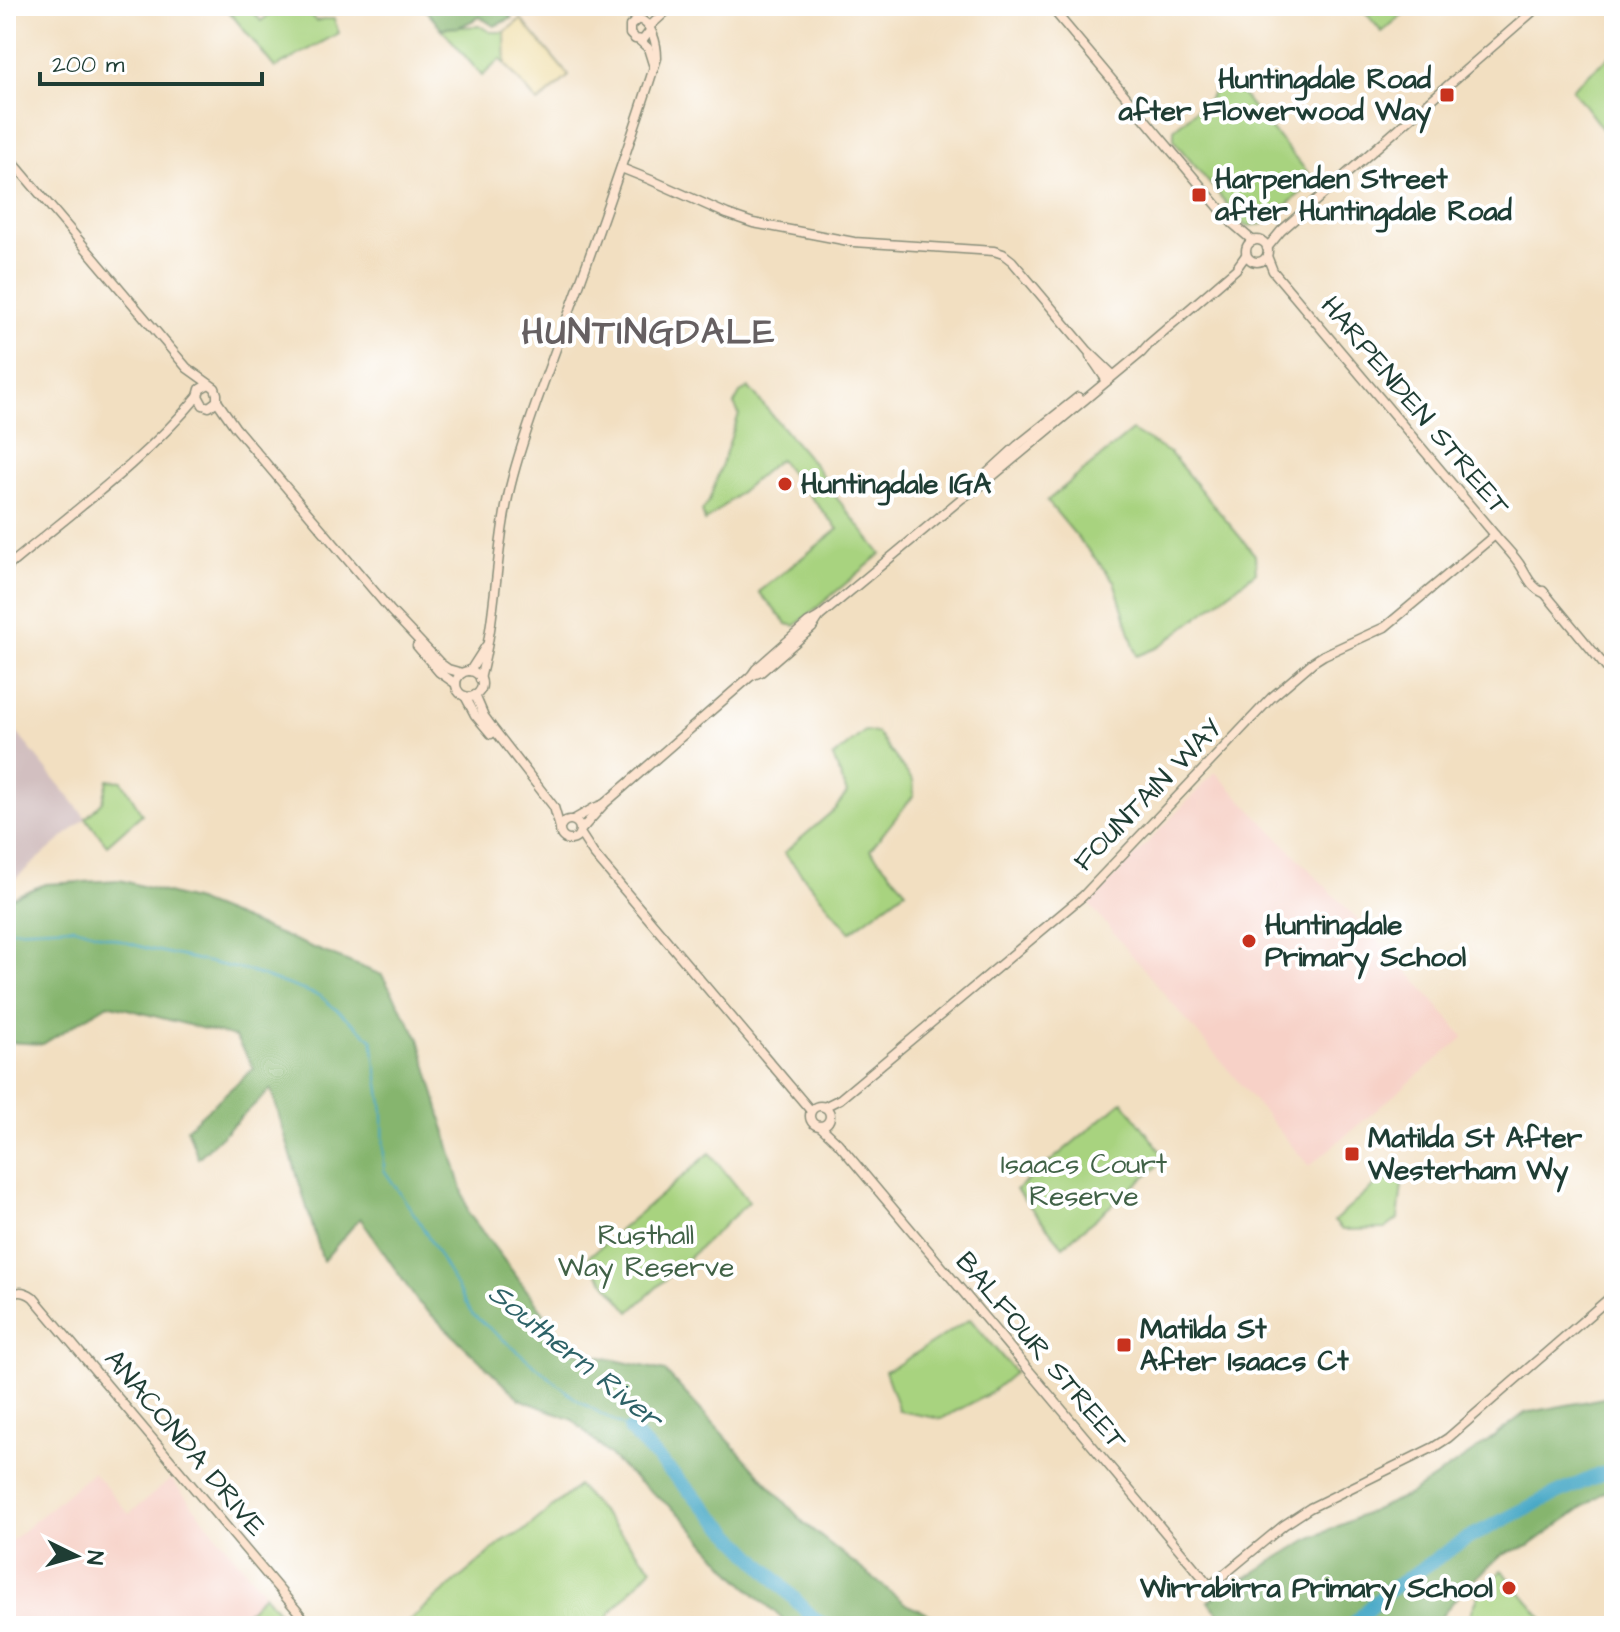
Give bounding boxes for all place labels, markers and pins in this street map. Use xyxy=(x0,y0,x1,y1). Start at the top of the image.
place label: Huntingdale Road after Flowerwood Way xyxy=(1119,60,1432,134)
marker: Huntingdale Road after Flowerwood Way xyxy=(1438,86,1456,104)
place label: Harpenden Street after Huntingdale Road xyxy=(1215,160,1512,233)
marker: Harpenden Street after Huntingdale Road xyxy=(1190,186,1208,204)
place label: Huntingdale IGA xyxy=(801,465,992,506)
marker: Huntingdale IGA xyxy=(776,475,794,493)
place label: Huntingdale Primary School xyxy=(1265,906,1466,980)
marker: Huntingdale Primary School xyxy=(1240,932,1258,950)
place label: Matilda St After Westerham Wy xyxy=(1367,1119,1583,1193)
marker: Matilda St After Westerham Wy xyxy=(1343,1145,1361,1163)
place label: Matilda St After Isaacs Ct xyxy=(1140,1310,1349,1381)
marker: Matilda St After Isaacs Ct xyxy=(1115,1336,1133,1354)
place label: Wirrabirra Primary School xyxy=(1139,1569,1493,1611)
marker: Wirrabirra Primary School xyxy=(1500,1579,1518,1597)

